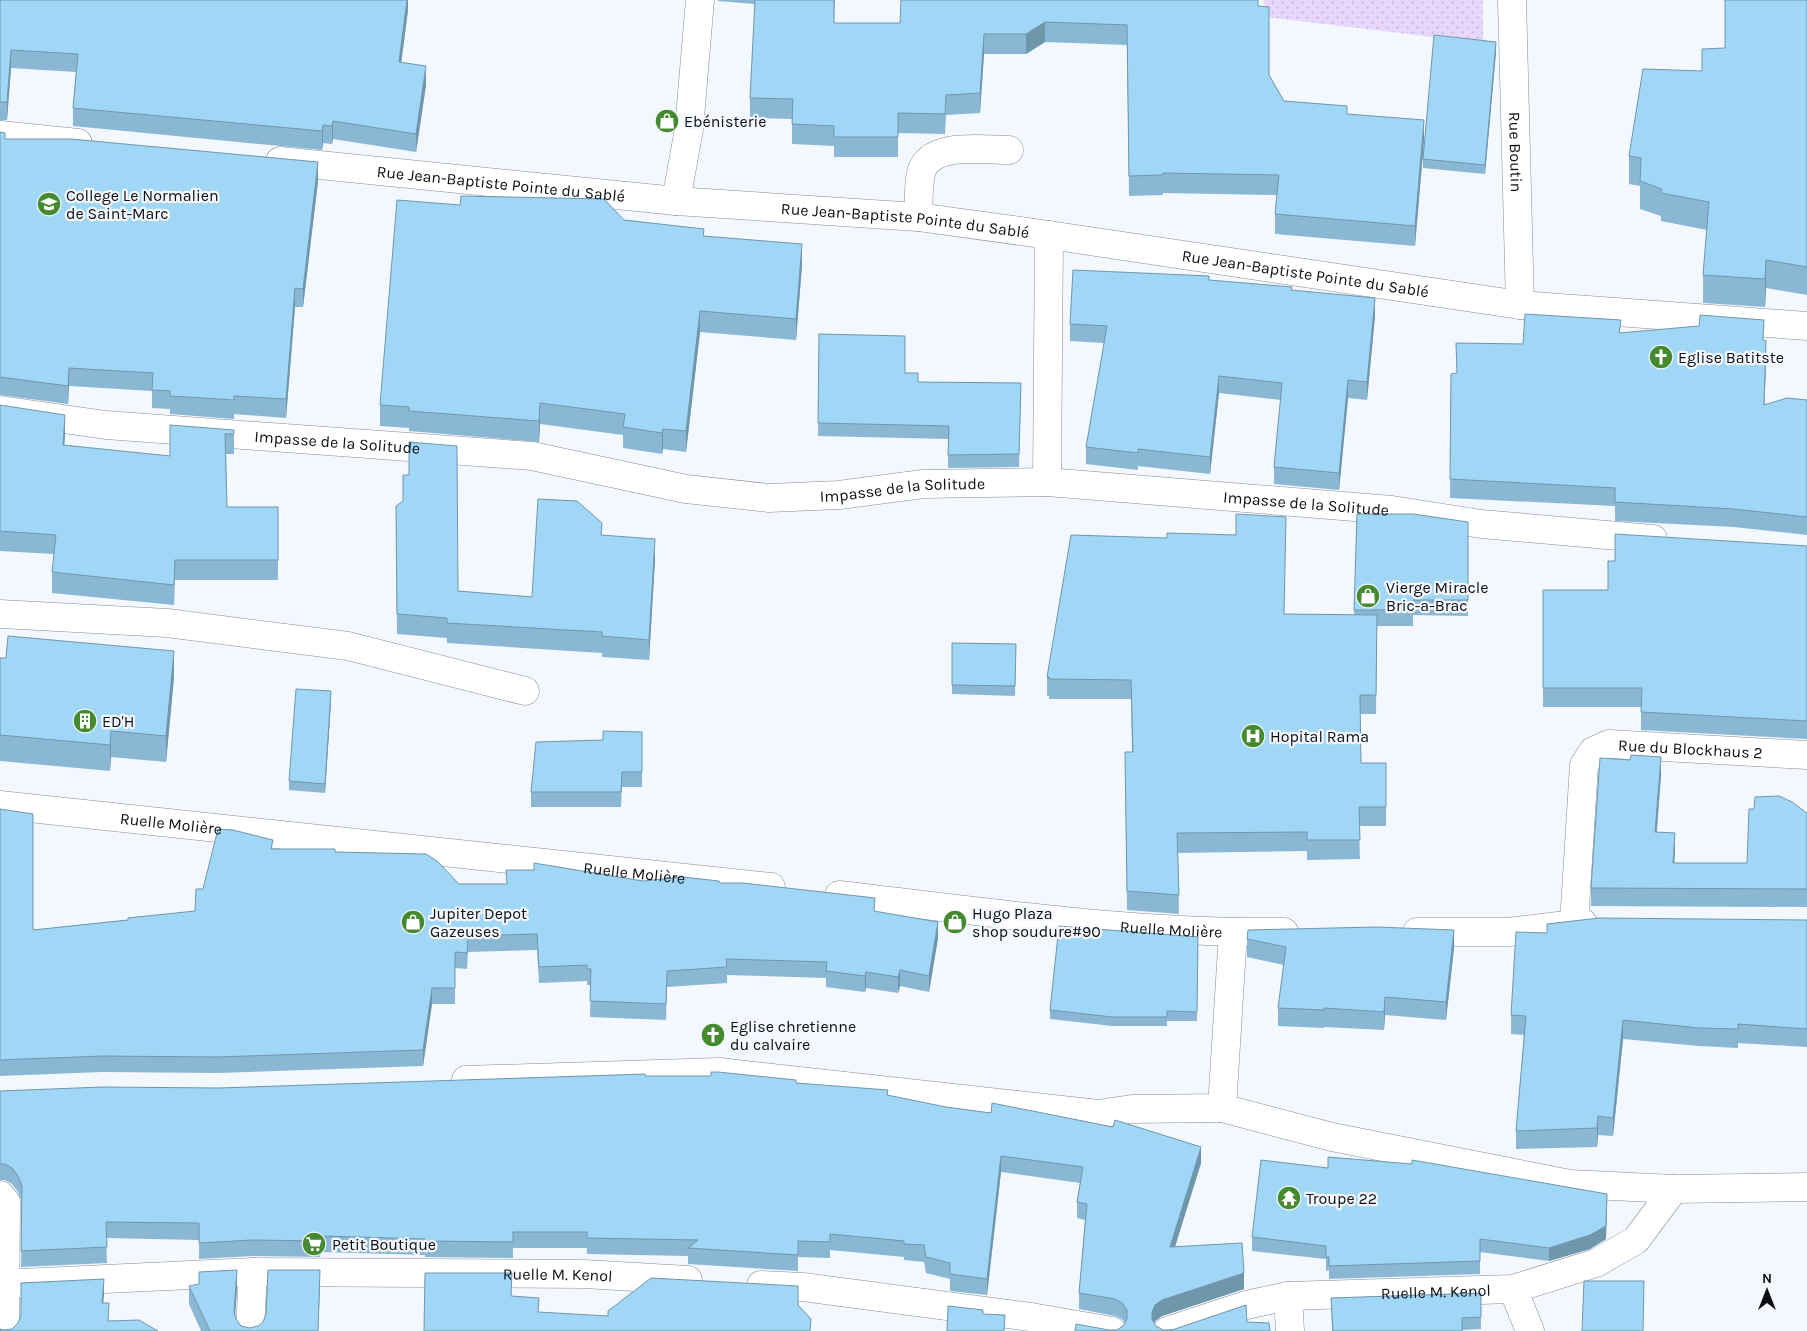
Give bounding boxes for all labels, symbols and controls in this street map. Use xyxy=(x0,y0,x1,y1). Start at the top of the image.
shop icon: Ebénisterie xyxy=(654,108,680,134)
place label: Ebénisterie xyxy=(684,112,767,131)
street label: Rue Boutin xyxy=(1505,112,1526,192)
street label: Rue Jean-Baptiste Pointe du Sablé xyxy=(376,162,626,206)
place label: College Le Normalien de Saint-Marc xyxy=(66,186,219,223)
school or university icon: College Le Normalien de Saint-Marc xyxy=(36,191,62,217)
street label: Rue Jean-Baptiste Pointe du Sablé xyxy=(780,199,1030,242)
street label: Rue Jean-Baptiste Pointe du Sablé xyxy=(1181,246,1430,301)
church icon: Eglise Batitste xyxy=(1648,344,1674,370)
place label: Eglise Batitste xyxy=(1678,348,1784,367)
street label: Impasse de la Solitude xyxy=(254,427,421,458)
street label: Impasse de la Solitude xyxy=(819,474,985,506)
street label: Impasse de la Solitude xyxy=(1223,487,1390,520)
place label: Vierge Miracle Bric-a-Brac xyxy=(1386,578,1488,615)
shop icon: Vierge Miracle Bric-a-Brac xyxy=(1355,583,1381,609)
building icon: ED'H xyxy=(72,708,98,734)
place label: ED'H xyxy=(102,712,134,731)
hospital icon: Hopital Rama xyxy=(1240,723,1266,749)
place label: Hopital Rama xyxy=(1270,727,1369,746)
street label: Rue du Blockhaus 2 xyxy=(1618,736,1763,763)
street label: Ruelle Molière xyxy=(119,809,223,839)
street label: Ruelle Molière xyxy=(582,858,686,888)
place label: Jupiter Depot Gazeuses xyxy=(430,904,527,941)
place label: Hugo Plaza shop soudure#90 xyxy=(972,904,1101,941)
shop icon: Jupiter Depot Gazeuses xyxy=(400,909,426,935)
shop icon: Hugo Plaza shop soudure#90 xyxy=(942,909,968,935)
street label: Ruelle Molière xyxy=(1119,917,1223,942)
place label: Eglise chretienne du calvaire xyxy=(730,1017,856,1054)
church icon: Eglise chretienne du calvaire xyxy=(700,1022,726,1048)
temple icon: Troupe 22 xyxy=(1276,1185,1302,1211)
place label: Troupe 22 xyxy=(1306,1189,1377,1208)
supermarket icon: Petit Boutique xyxy=(301,1231,327,1257)
place label: Petit Boutique xyxy=(332,1235,436,1254)
street label: Ruelle M. Kenol xyxy=(503,1265,613,1286)
north arrow xyxy=(1742,1266,1792,1316)
text: N xyxy=(1762,1270,1772,1287)
street label: Ruelle M. Kenol xyxy=(1381,1281,1491,1303)

